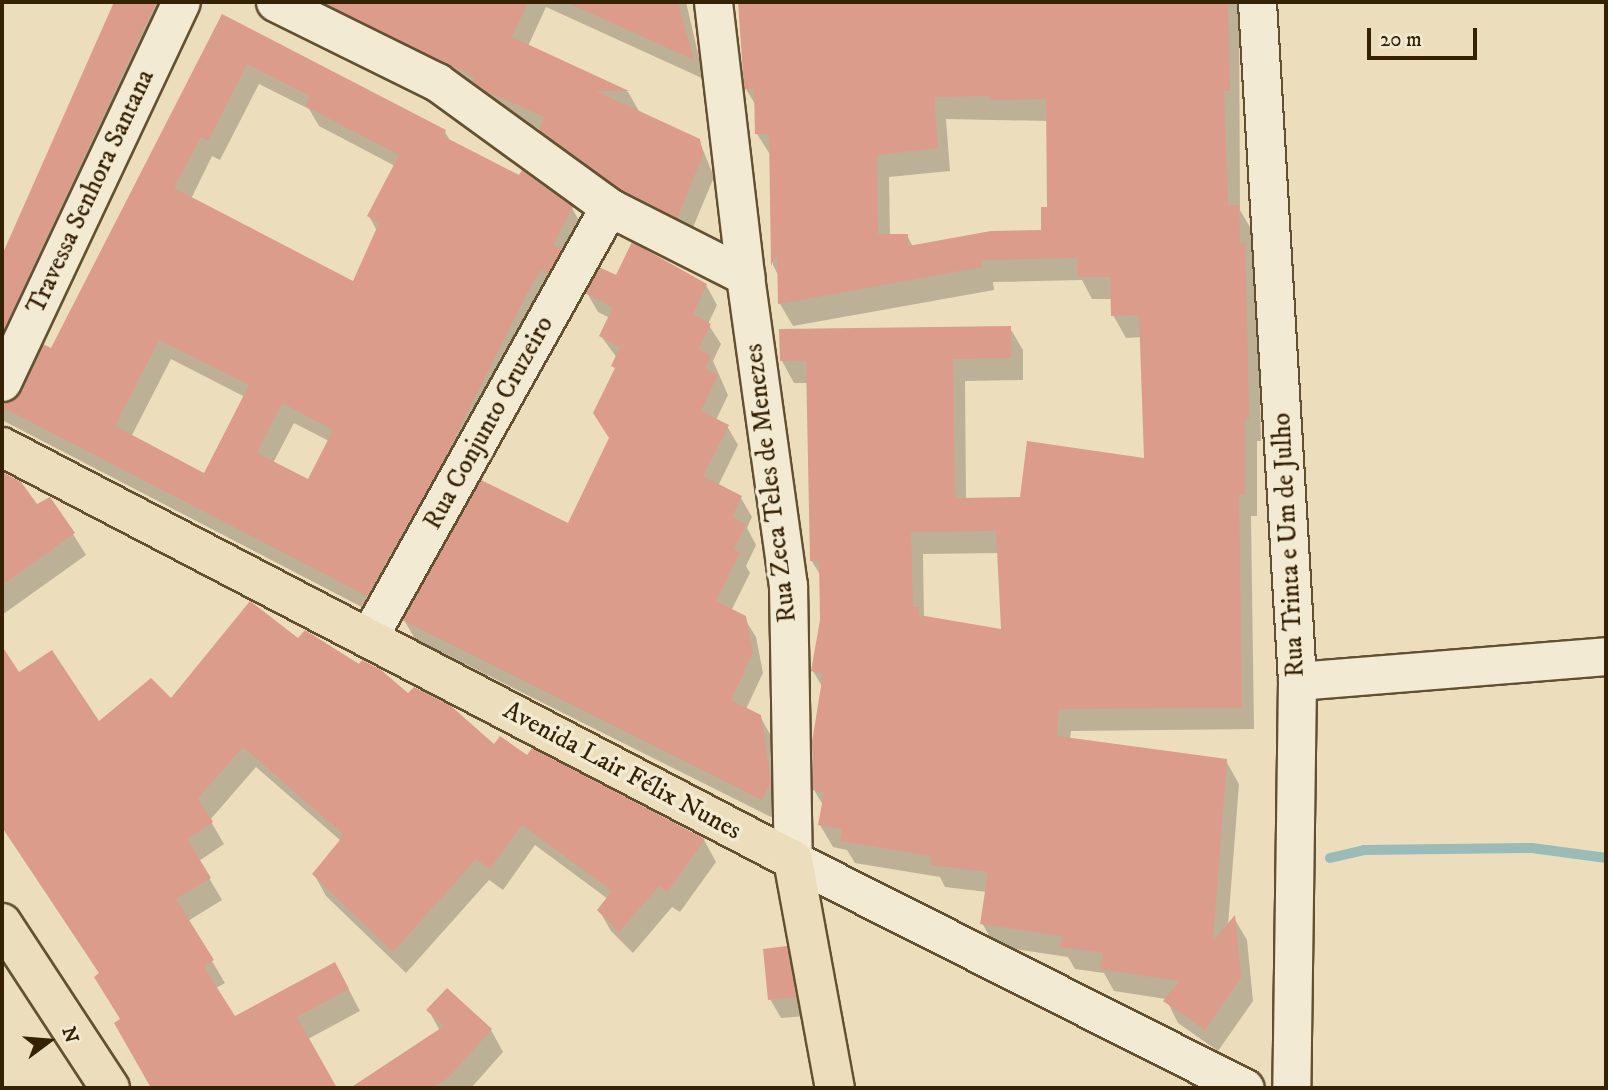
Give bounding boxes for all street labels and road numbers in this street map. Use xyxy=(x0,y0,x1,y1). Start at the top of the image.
street label: Travessa Senhora Santana xyxy=(21,65,161,319)
street label: Rua Conjunto Cruzeiro xyxy=(417,311,561,535)
street label: Rua Zeca Teles de Menezes xyxy=(738,342,804,624)
street label: Rua Trinta e Um de Julho xyxy=(1266,412,1312,678)
street label: Avenida Lair Félix Nunes xyxy=(498,695,746,847)

